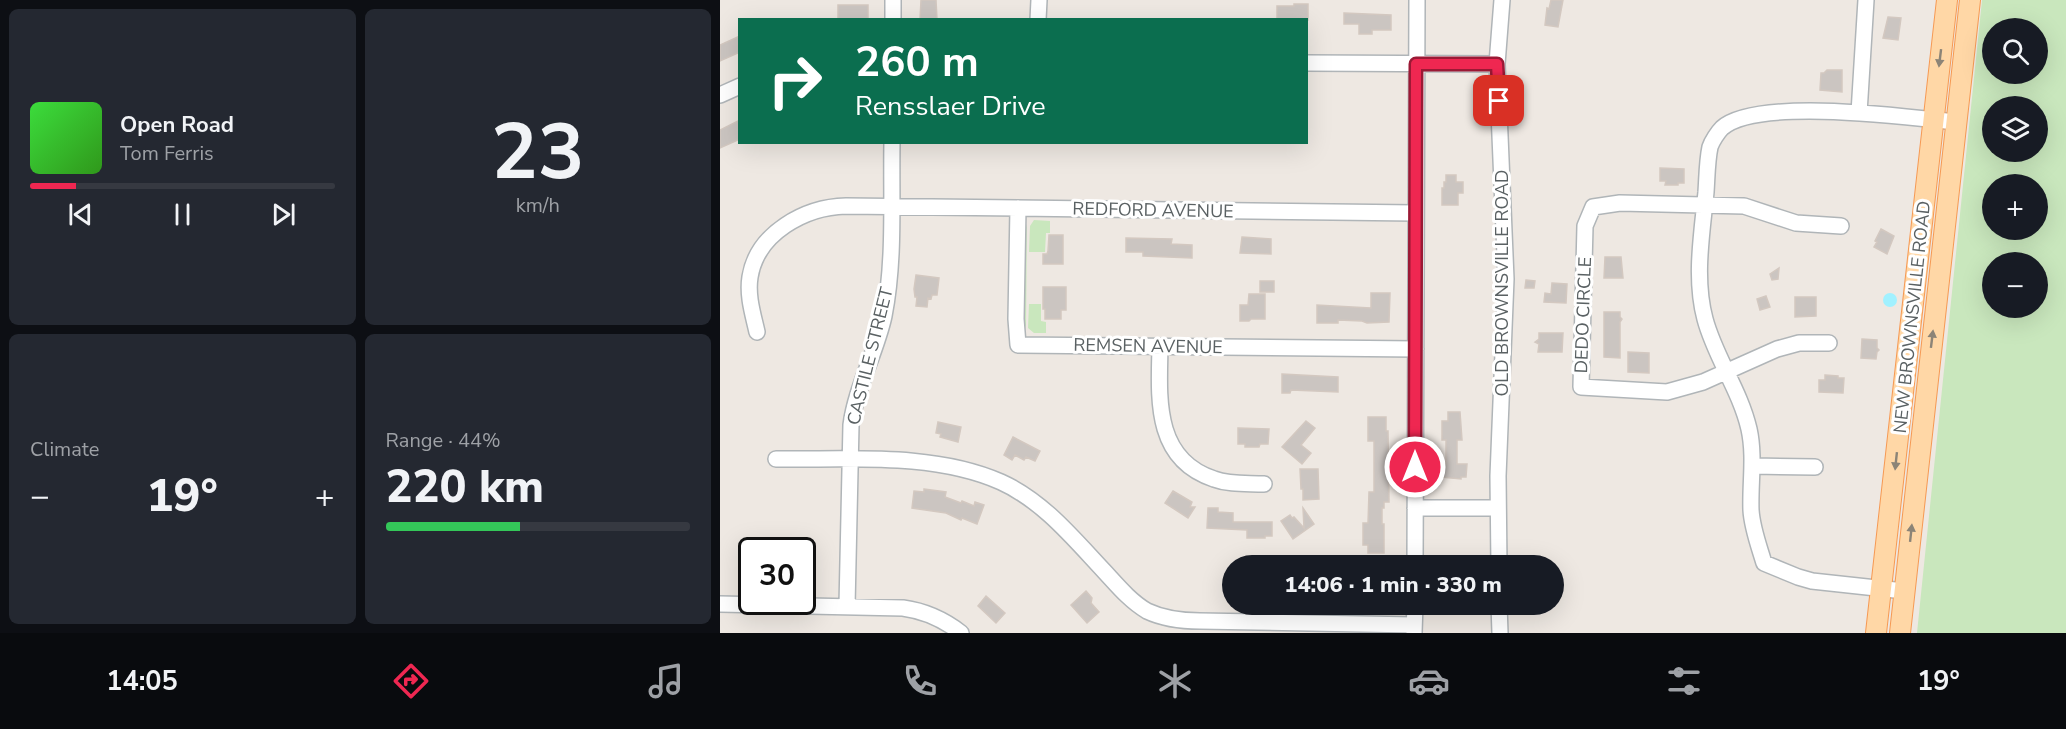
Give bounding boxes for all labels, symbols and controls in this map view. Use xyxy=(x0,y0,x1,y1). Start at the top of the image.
map controls xyxy=(1982,18,2048,318)
button: search xyxy=(1982,18,2048,84)
text: 260 m xyxy=(855,34,979,91)
icon: right xyxy=(756,42,834,120)
one-way arrow xyxy=(1936,49,1945,68)
pin xyxy=(1473,75,1524,126)
icon: arrive xyxy=(1482,84,1515,117)
text: Rensslaer Drive xyxy=(855,88,1046,125)
button: layers xyxy=(1982,96,2048,162)
text: 23 xyxy=(491,99,585,206)
text: Open Road xyxy=(120,110,234,140)
text: Tom Ferris xyxy=(120,140,214,167)
street label: OLD BROWNSVILLE ROAD xyxy=(1490,170,1514,396)
button: + xyxy=(1982,174,2048,240)
text: km/h xyxy=(516,192,560,219)
street label: REDFORD AVENUE xyxy=(1072,197,1234,223)
icon: previous xyxy=(64,198,97,231)
icon: pause xyxy=(166,198,199,231)
icon: next xyxy=(267,198,300,231)
street label: NEW BROWNSVILLE ROAD xyxy=(1888,200,1936,434)
button: − xyxy=(1982,252,2048,318)
street label: DEDO CIRCLE xyxy=(1569,256,1597,374)
street label: CASTILE STREET xyxy=(841,284,899,427)
one-way arrow xyxy=(1928,329,1937,348)
street label: REMSEN AVENUE xyxy=(1073,333,1223,359)
text: Range · 44% xyxy=(386,427,501,454)
position arrow xyxy=(1383,435,1447,499)
text: Climate xyxy=(30,436,99,463)
one-way arrow xyxy=(1891,451,1901,470)
text: 220 km xyxy=(386,457,544,518)
text: 19° xyxy=(147,466,218,527)
text: − xyxy=(30,474,50,519)
text: + xyxy=(315,474,335,519)
one-way arrow xyxy=(1906,523,1916,542)
speed limit sign: 30 xyxy=(738,537,816,615)
text: 14:06 · 1 min · 330 m xyxy=(1284,570,1502,600)
icon: directions xyxy=(390,660,432,702)
icon: music xyxy=(645,660,687,702)
icon: phone xyxy=(899,660,941,702)
icon: climate xyxy=(1154,660,1196,702)
icon: car xyxy=(1408,660,1450,702)
icon: filters xyxy=(1663,660,1705,702)
text: 14:05 xyxy=(106,663,178,700)
text: 19° xyxy=(1917,663,1960,700)

